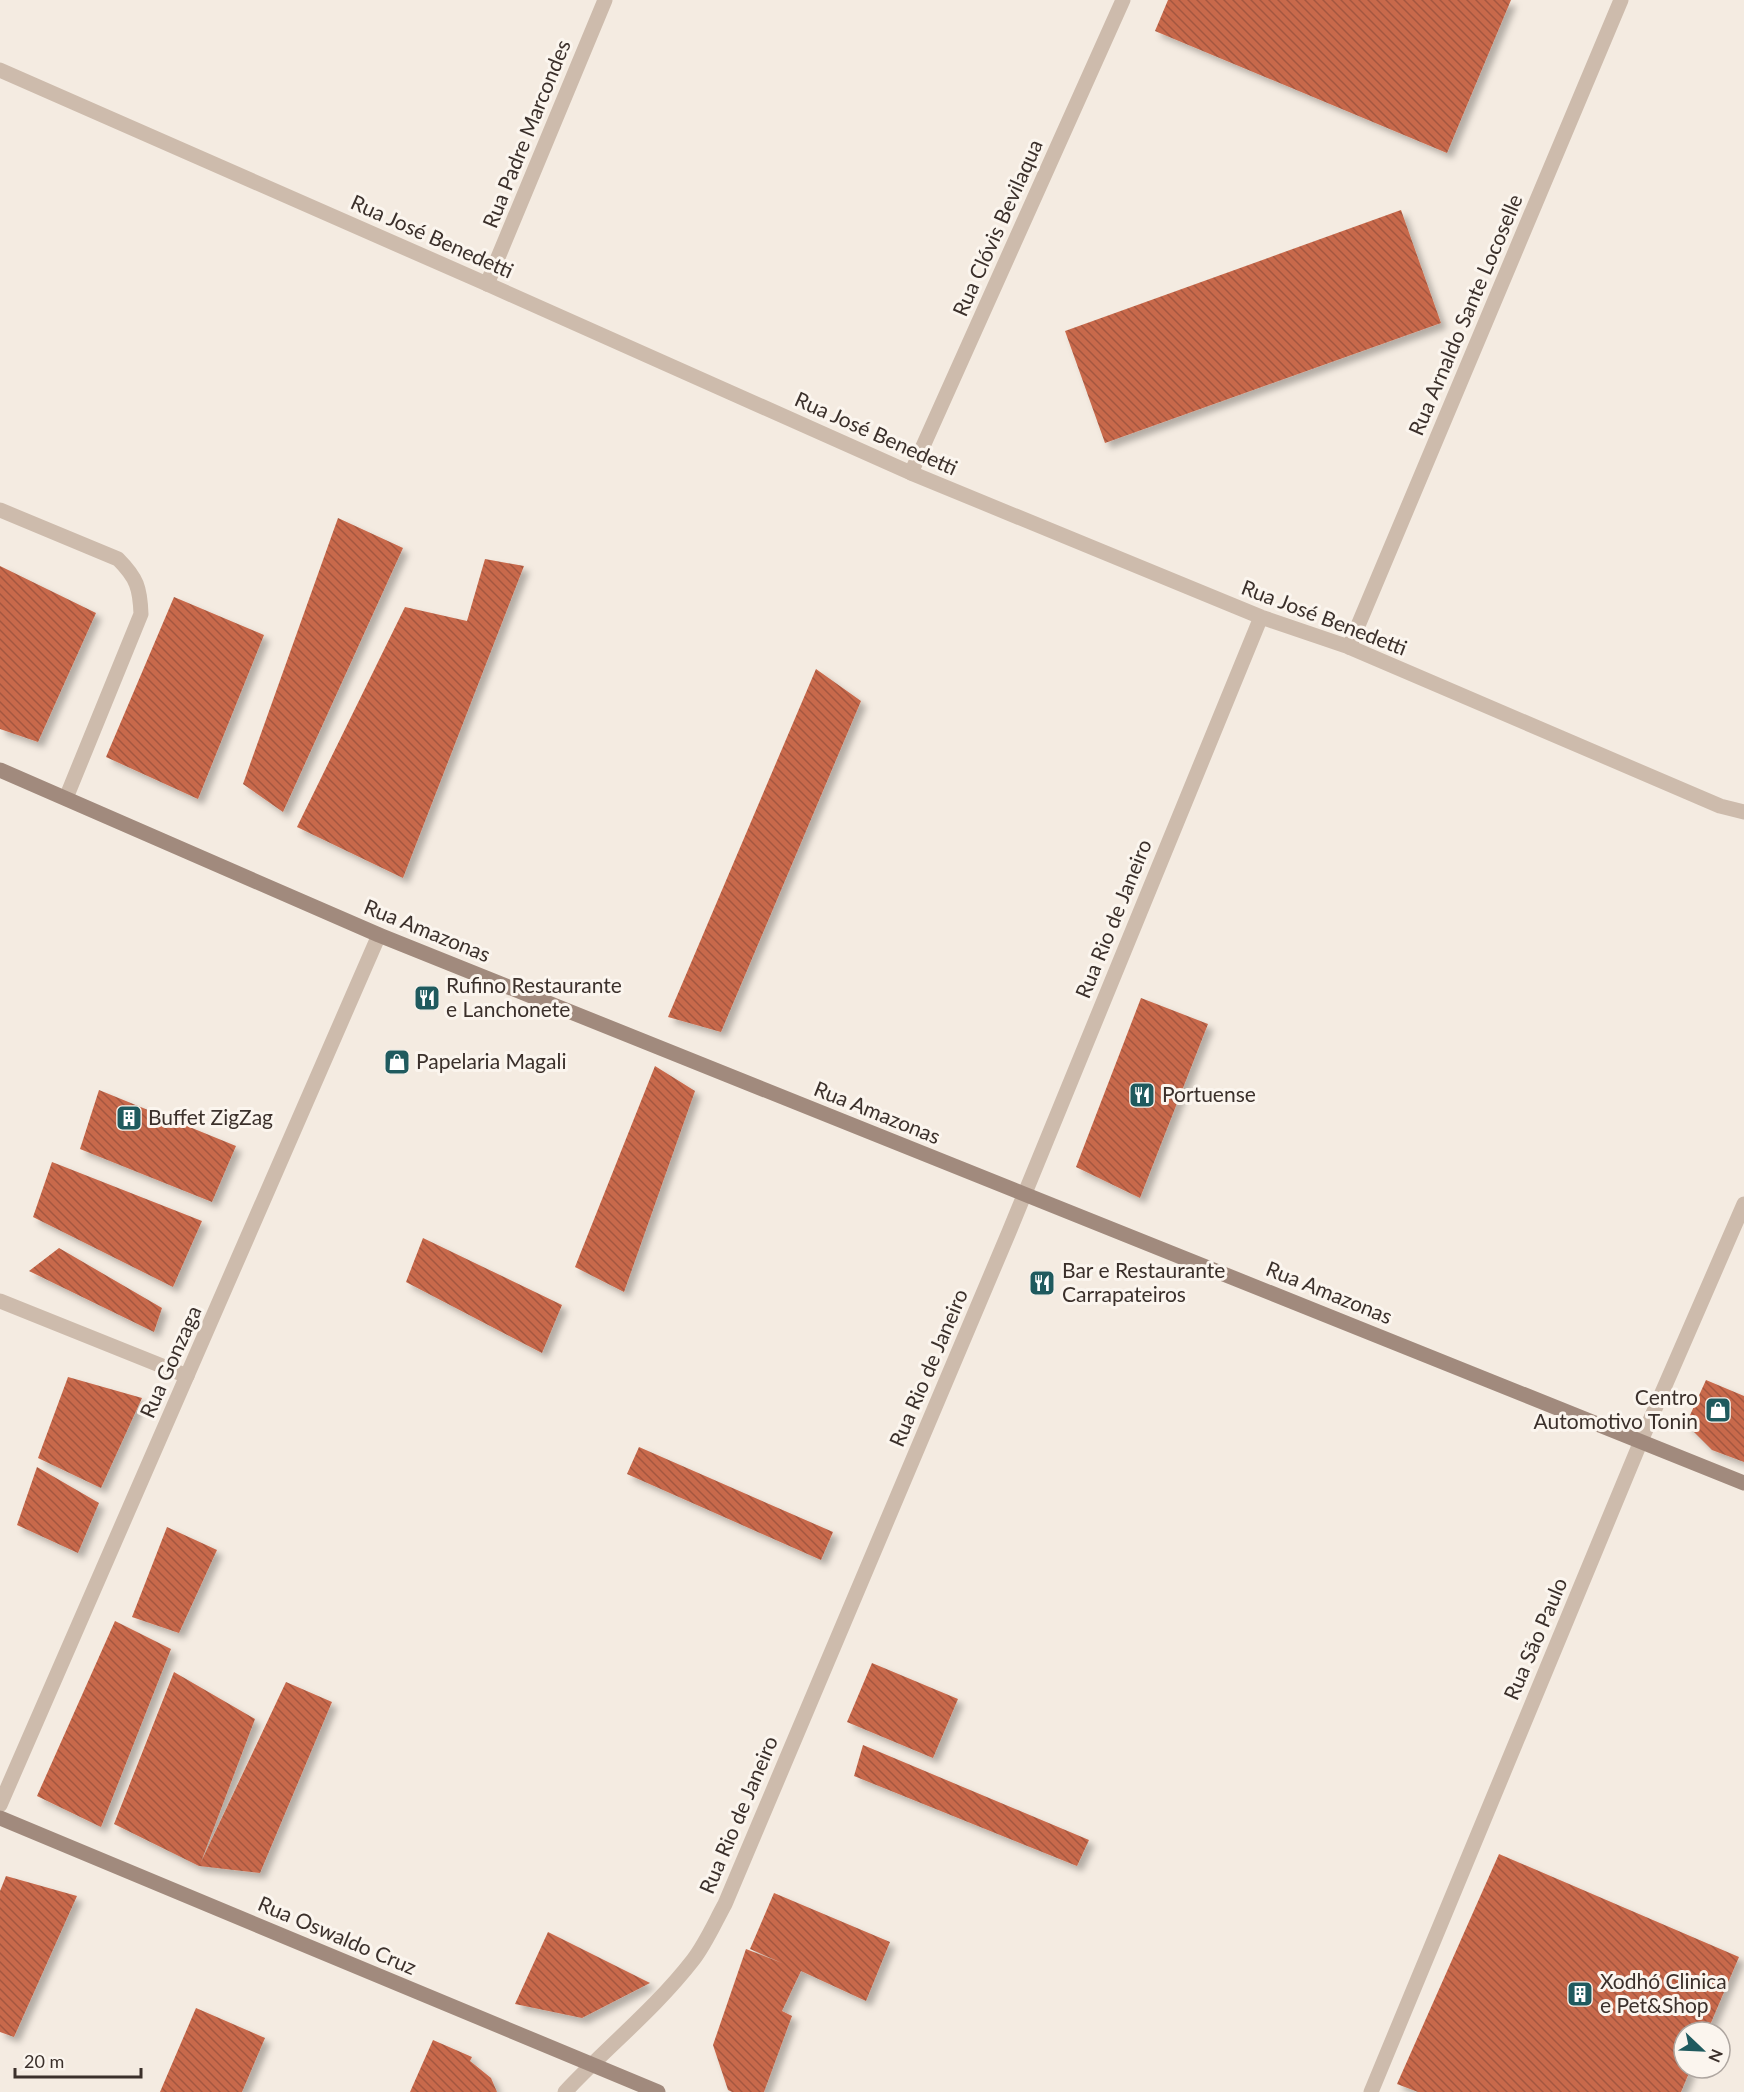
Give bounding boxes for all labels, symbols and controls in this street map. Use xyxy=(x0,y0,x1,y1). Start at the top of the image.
street label: Rua Padre Marcondes xyxy=(476,36,575,231)
street label: Rua Clóvis Bevilaqua xyxy=(946,135,1047,320)
street label: Rua José Benedetti xyxy=(347,189,518,283)
street label: Rua Arnaldo Sante Locoselle xyxy=(1402,190,1527,439)
street label: Rua José Benedetti xyxy=(791,386,962,480)
street label: Rua José Benedetti xyxy=(1238,574,1411,660)
street label: Rua Rio de Janeiro xyxy=(1069,835,1156,1001)
street label: Rua Amazonas xyxy=(361,893,494,966)
place label: Rufino Restaurante e Lanchonete xyxy=(446,972,622,1021)
restaurant icon: Rufino Restaurante e Lanchonete xyxy=(412,983,442,1013)
shop icon: Papelaria Magali xyxy=(382,1047,412,1077)
place label: Papelaria Magali xyxy=(416,1048,566,1073)
street label: Rua Amazonas xyxy=(811,1075,944,1148)
restaurant icon: Portuense xyxy=(1127,1080,1157,1110)
place label: Portuense xyxy=(1162,1081,1256,1106)
building icon: Buffet ZigZag xyxy=(114,1103,144,1133)
place label: Buffet ZigZag xyxy=(148,1104,273,1129)
street label: Rua Amazonas xyxy=(1263,1255,1396,1328)
place label: Bar e Restaurante Carrapateiros xyxy=(1062,1257,1225,1306)
restaurant icon: Bar e Restaurante Carrapateiros xyxy=(1027,1268,1057,1298)
street label: Rua Rio de Janeiro xyxy=(883,1285,972,1450)
street label: Rua Gonzaga xyxy=(134,1301,206,1421)
place label: Centro Automotivo Tonin xyxy=(1534,1384,1698,1433)
shop icon: Centro Automotivo Tonin xyxy=(1703,1395,1733,1425)
street label: Rua São Paulo xyxy=(1498,1573,1572,1703)
street label: Rua Rio de Janeiro xyxy=(693,1732,782,1897)
street label: Rua Oswaldo Cruz xyxy=(255,1890,421,1979)
place label: Xodhó Clinica e Pet&Shop xyxy=(1600,1968,1727,2017)
building icon: Xodhó Clinica e Pet&Shop xyxy=(1565,1979,1595,2009)
north arrow xyxy=(1672,2020,1732,2080)
scale bar xyxy=(15,2041,141,2079)
text: N xyxy=(1705,2047,1727,2065)
text: 20 m xyxy=(24,2050,64,2072)

